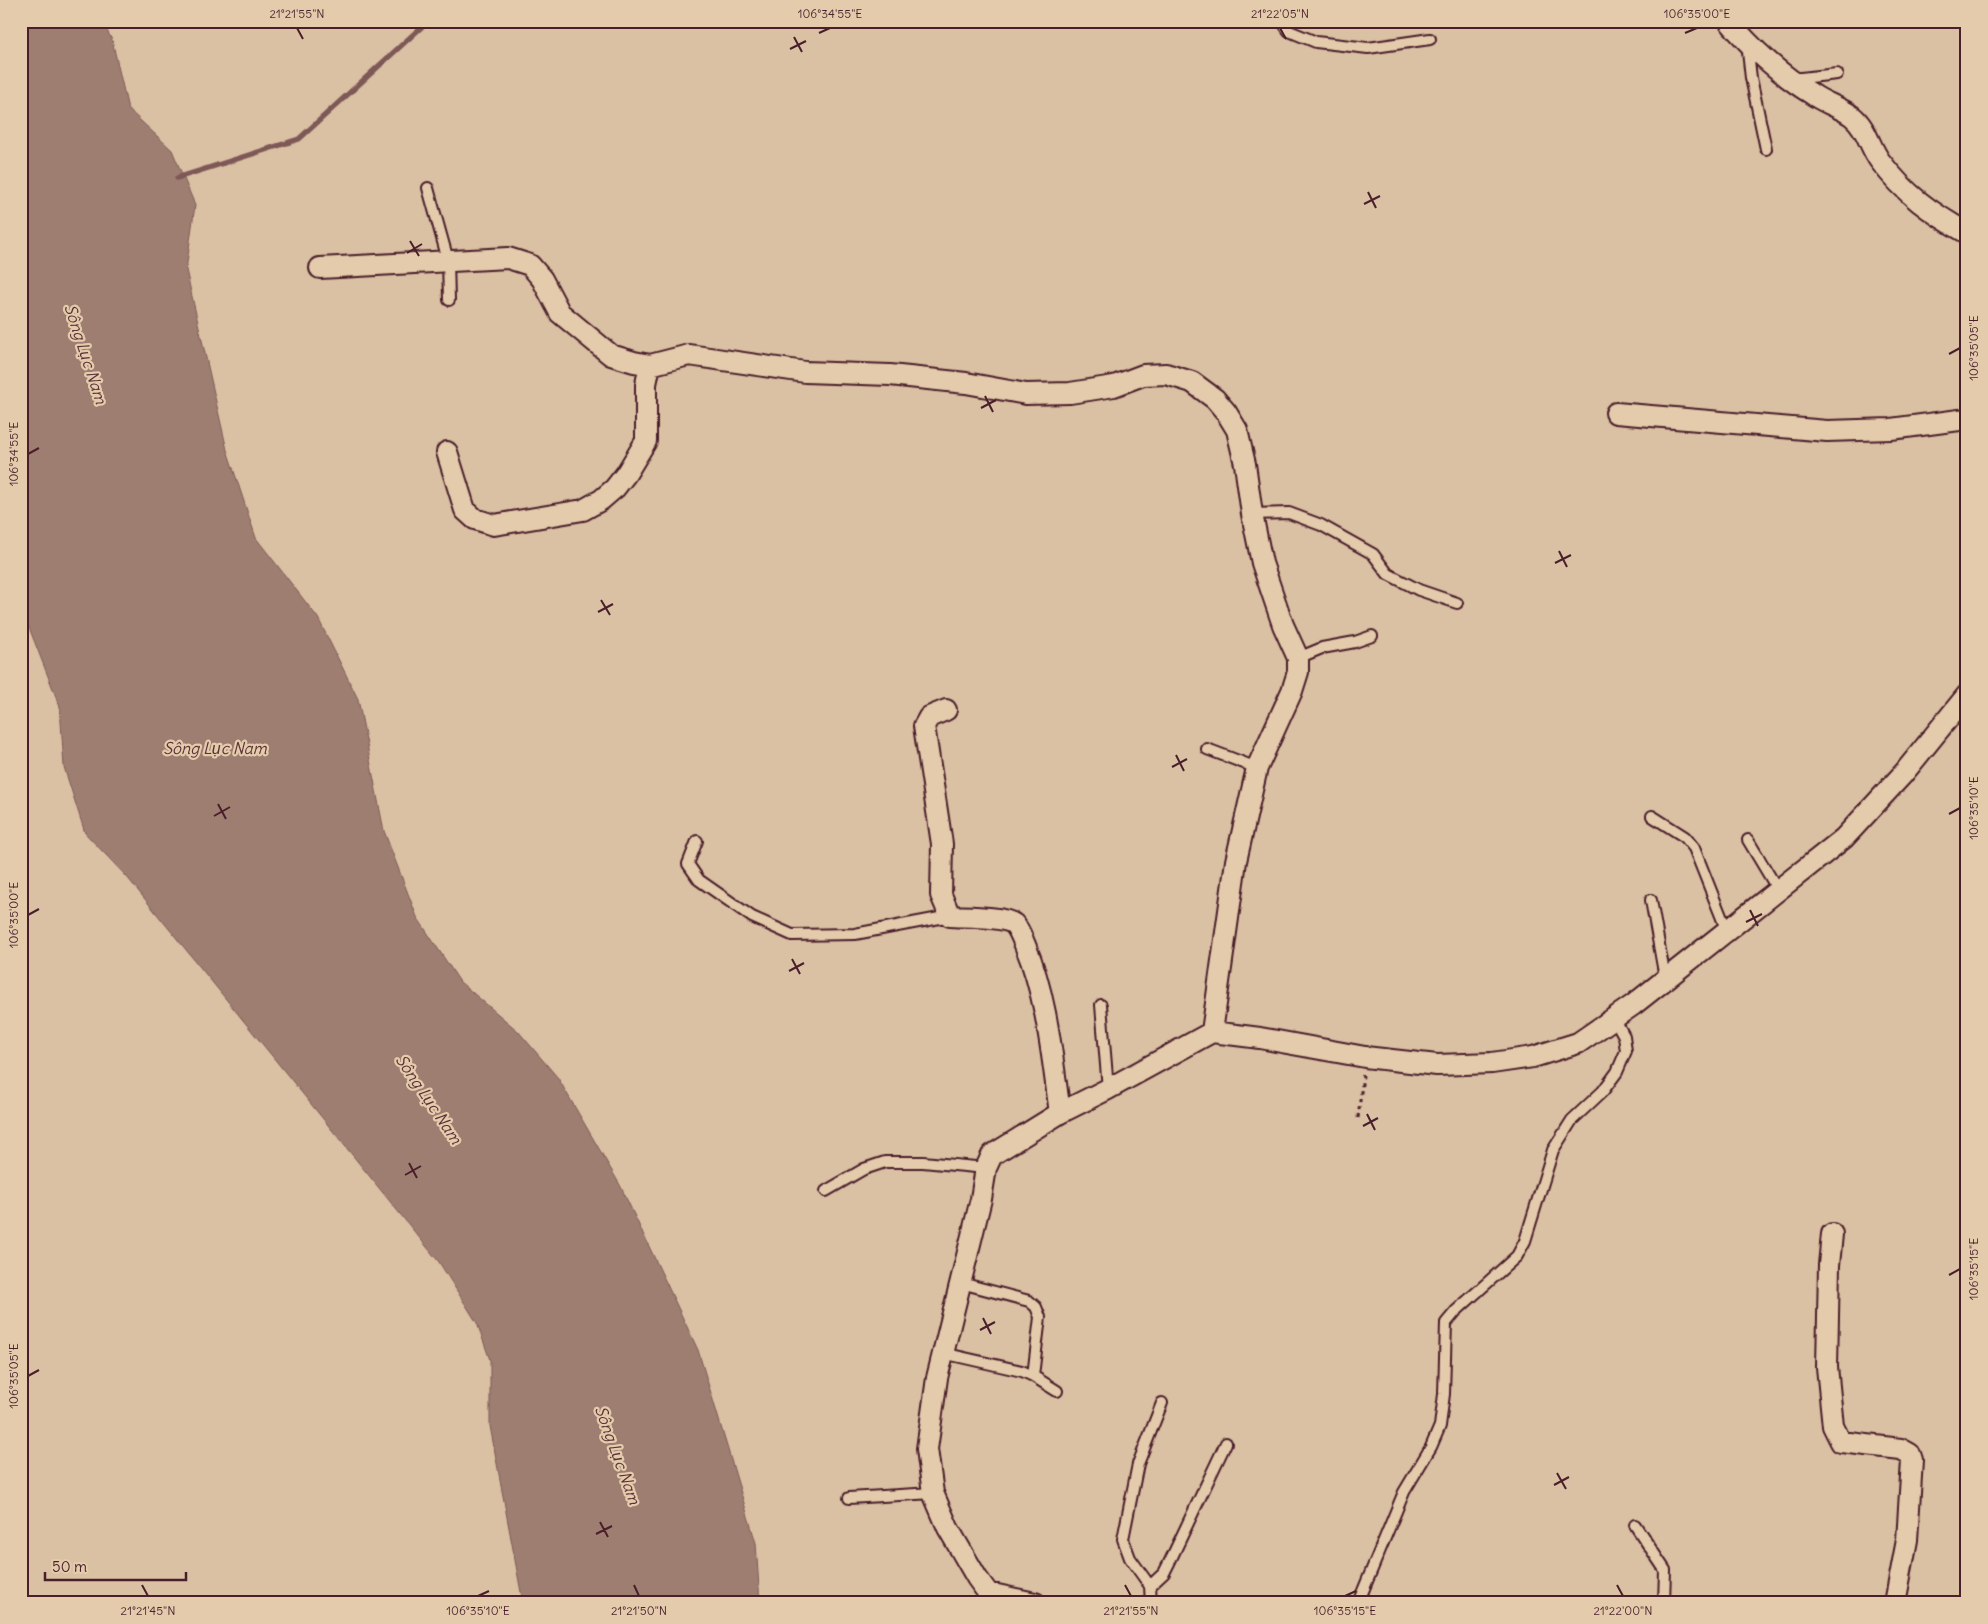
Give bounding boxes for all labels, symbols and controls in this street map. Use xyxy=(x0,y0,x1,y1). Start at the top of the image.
text: 21°21'55"N xyxy=(269,6,325,21)
text: 106°34'55"E xyxy=(798,6,862,21)
text: 21°22'05"N xyxy=(1251,6,1309,21)
text: 106°35'00"E xyxy=(1664,6,1730,21)
water label: Sông Lục Nam xyxy=(60,302,112,407)
text: 106°35'05"E xyxy=(1966,315,1981,381)
text: 106°34'55"E xyxy=(6,422,21,486)
water label: Sông Lục Nam xyxy=(163,738,268,758)
text: 106°35'10"E xyxy=(1966,776,1981,840)
text: 106°35'00"E xyxy=(6,882,21,948)
water label: Sông Lục Nam xyxy=(392,1050,467,1148)
text: 106°35'15"E xyxy=(1966,1238,1981,1300)
text: 106°35'05"E xyxy=(6,1343,21,1409)
water label: Sông Lục Nam xyxy=(591,1403,645,1508)
scale bar xyxy=(45,1549,186,1581)
text: 50 m xyxy=(52,1557,87,1576)
text: 21°21'45"N xyxy=(121,1603,175,1618)
text: 106°35'10"E xyxy=(446,1603,510,1618)
text: 21°21'50"N xyxy=(611,1603,667,1618)
text: 21°21'55"N xyxy=(1103,1603,1159,1618)
text: 106°35'15"E xyxy=(1314,1603,1376,1618)
text: 21°22'00"N xyxy=(1594,1603,1652,1618)

